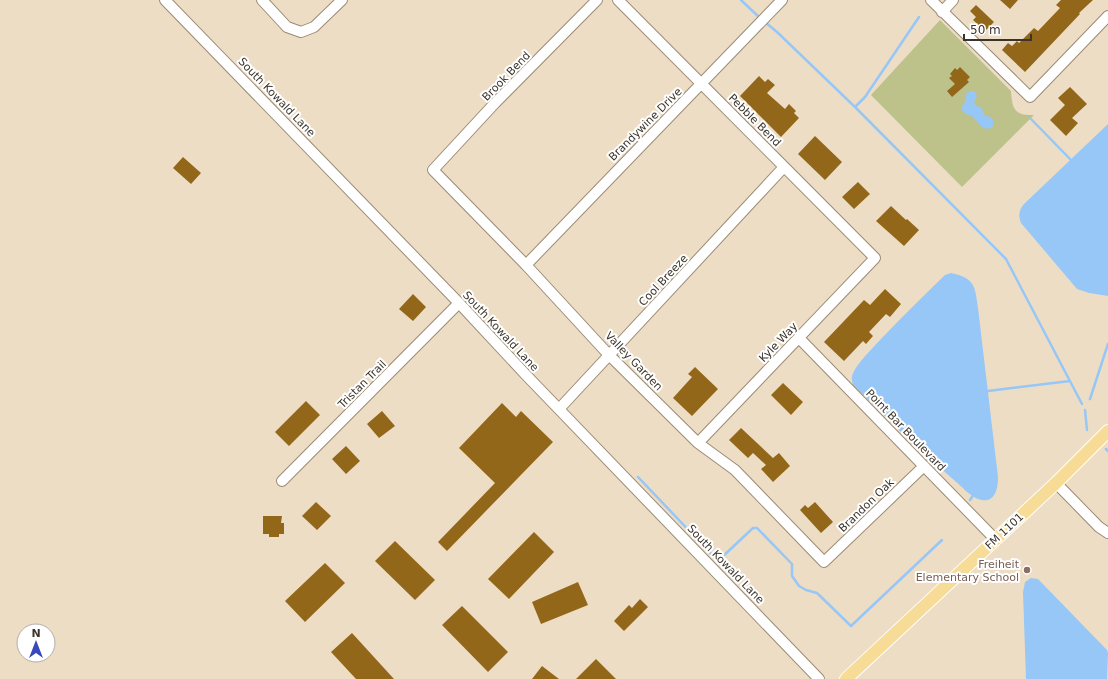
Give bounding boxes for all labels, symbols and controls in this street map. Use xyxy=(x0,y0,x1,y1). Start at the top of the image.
scale bar xyxy=(964,16,1031,42)
text: 50 m xyxy=(970,23,1001,37)
street label: Brook Bend xyxy=(480,49,533,104)
street label: South Kowald Lane xyxy=(236,55,318,140)
street label: Brandywine Drive xyxy=(606,85,685,164)
street label: Pebble Bend xyxy=(726,92,783,149)
street label: Cool Breeze xyxy=(636,252,691,309)
street label: South Kowald Lane xyxy=(460,289,541,374)
street label: Kyle Way xyxy=(756,320,801,365)
street label: Valley Garden xyxy=(602,329,665,393)
street label: Tristan Trail xyxy=(335,358,389,412)
street label: Point Bar Boulevard xyxy=(863,387,948,474)
street label: Brandon Oak xyxy=(836,475,897,535)
street label: FM 1101 xyxy=(983,510,1026,552)
street label: South Kowald Lane xyxy=(685,522,767,607)
place label: Freiheit Elementary School xyxy=(916,558,1020,584)
marker: Freiheit Elementary School xyxy=(1022,565,1032,575)
north arrow xyxy=(16,623,56,663)
text: N xyxy=(31,627,41,640)

